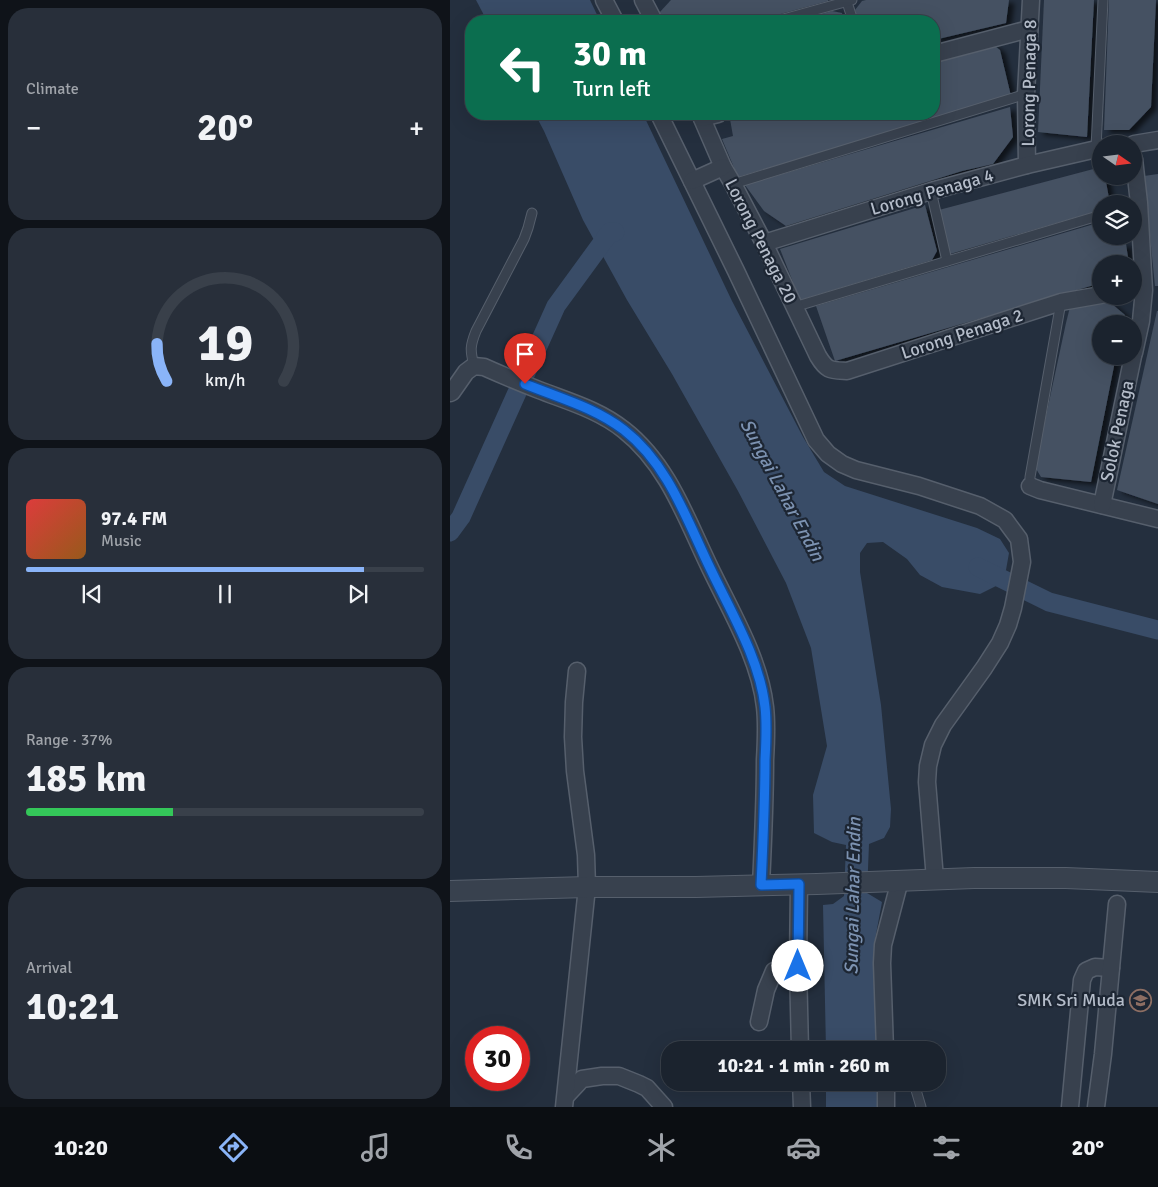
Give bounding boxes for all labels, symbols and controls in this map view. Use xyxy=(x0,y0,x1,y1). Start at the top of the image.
street label: Lorong Penaga 8 xyxy=(1017,19,1041,147)
text: 30 m xyxy=(573,32,647,75)
icon: left xyxy=(490,35,555,100)
text: Turn left xyxy=(573,75,651,102)
text: Climate xyxy=(26,79,79,99)
text: 20° xyxy=(197,104,253,151)
text: − xyxy=(26,111,41,145)
text: + xyxy=(409,111,424,145)
north arrow xyxy=(1092,135,1142,185)
map controls xyxy=(1092,135,1142,365)
street label: Lorong Penaga 4 xyxy=(868,164,996,220)
street label: Lorong Penaga 20 xyxy=(720,175,802,307)
button: layers xyxy=(1092,195,1142,245)
button: + xyxy=(1092,255,1142,305)
street label: Lorong Penaga 2 xyxy=(898,304,1026,364)
text: 19 xyxy=(197,311,253,375)
button: − xyxy=(1092,315,1142,365)
pin xyxy=(504,333,546,384)
icon: arrive xyxy=(511,340,539,368)
text: km/h xyxy=(205,369,245,391)
street label: Solok Penaga xyxy=(1096,378,1138,484)
water label: Sungai Lahar Endin xyxy=(734,415,830,566)
text: 97.4 FM xyxy=(101,507,167,531)
text: Music xyxy=(101,531,142,551)
icon: previous xyxy=(78,580,106,608)
icon: pause xyxy=(211,580,239,608)
icon: next xyxy=(344,580,372,608)
text: Range · 37% xyxy=(26,730,112,750)
text: 185 km xyxy=(26,755,147,802)
water label: Sungai Lahar Endin xyxy=(840,816,866,975)
position arrow xyxy=(771,939,823,991)
text: Arrival xyxy=(26,958,72,978)
text: 10:21 xyxy=(26,983,119,1030)
school or university icon: SMK Sri Muda xyxy=(1129,988,1153,1012)
place label: SMK Sri Muda xyxy=(1017,989,1125,1011)
speed limit sign: 30 xyxy=(465,1026,530,1091)
text: 10:21 · 1 min · 260 m xyxy=(717,1054,890,1078)
icon: directions xyxy=(216,1130,251,1165)
icon: music xyxy=(358,1130,393,1165)
icon: phone xyxy=(501,1130,536,1165)
icon: climate xyxy=(644,1130,679,1165)
icon: car xyxy=(786,1130,821,1165)
icon: filters xyxy=(929,1130,964,1165)
text: 10:20 xyxy=(54,1134,108,1161)
text: 20° xyxy=(1072,1134,1104,1161)

